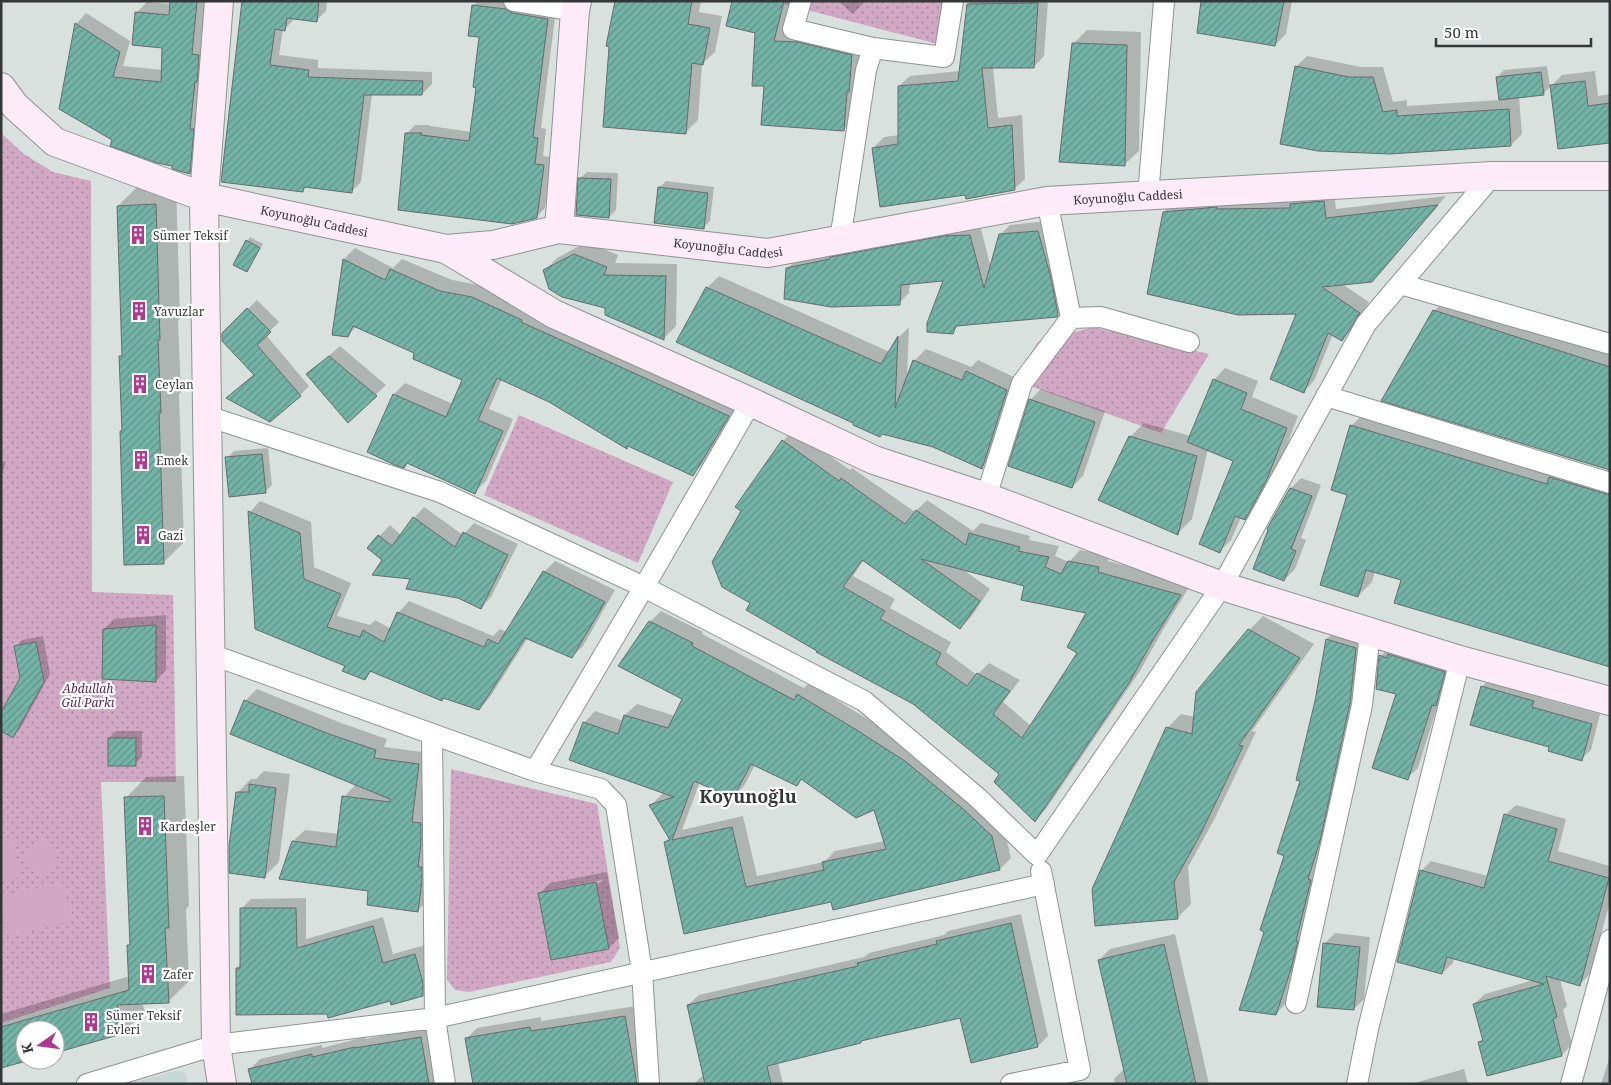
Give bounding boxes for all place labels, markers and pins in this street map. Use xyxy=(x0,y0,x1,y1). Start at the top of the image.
building icon: Sümer Teksif xyxy=(127,224,149,246)
place label: Sümer Teksif xyxy=(153,227,229,244)
building icon: Yavuzlar xyxy=(128,300,150,322)
place label: Yavuzlar xyxy=(153,303,205,320)
building icon: Ceylan xyxy=(129,373,151,395)
place label: Ceylan xyxy=(155,376,194,393)
building icon: Emek xyxy=(130,449,152,471)
place label: Emek xyxy=(156,452,189,469)
building icon: Gazi xyxy=(132,524,154,546)
place label: Gazi xyxy=(158,527,183,544)
building icon: Kardeşler xyxy=(134,815,156,837)
place label: Kardeşler xyxy=(160,818,216,835)
building icon: Zafer xyxy=(137,963,159,985)
place label: Zafer xyxy=(163,966,194,983)
place label: Sümer Teksif Evleri xyxy=(106,1007,182,1038)
building icon: Sümer Teksif Evleri xyxy=(80,1011,102,1033)

